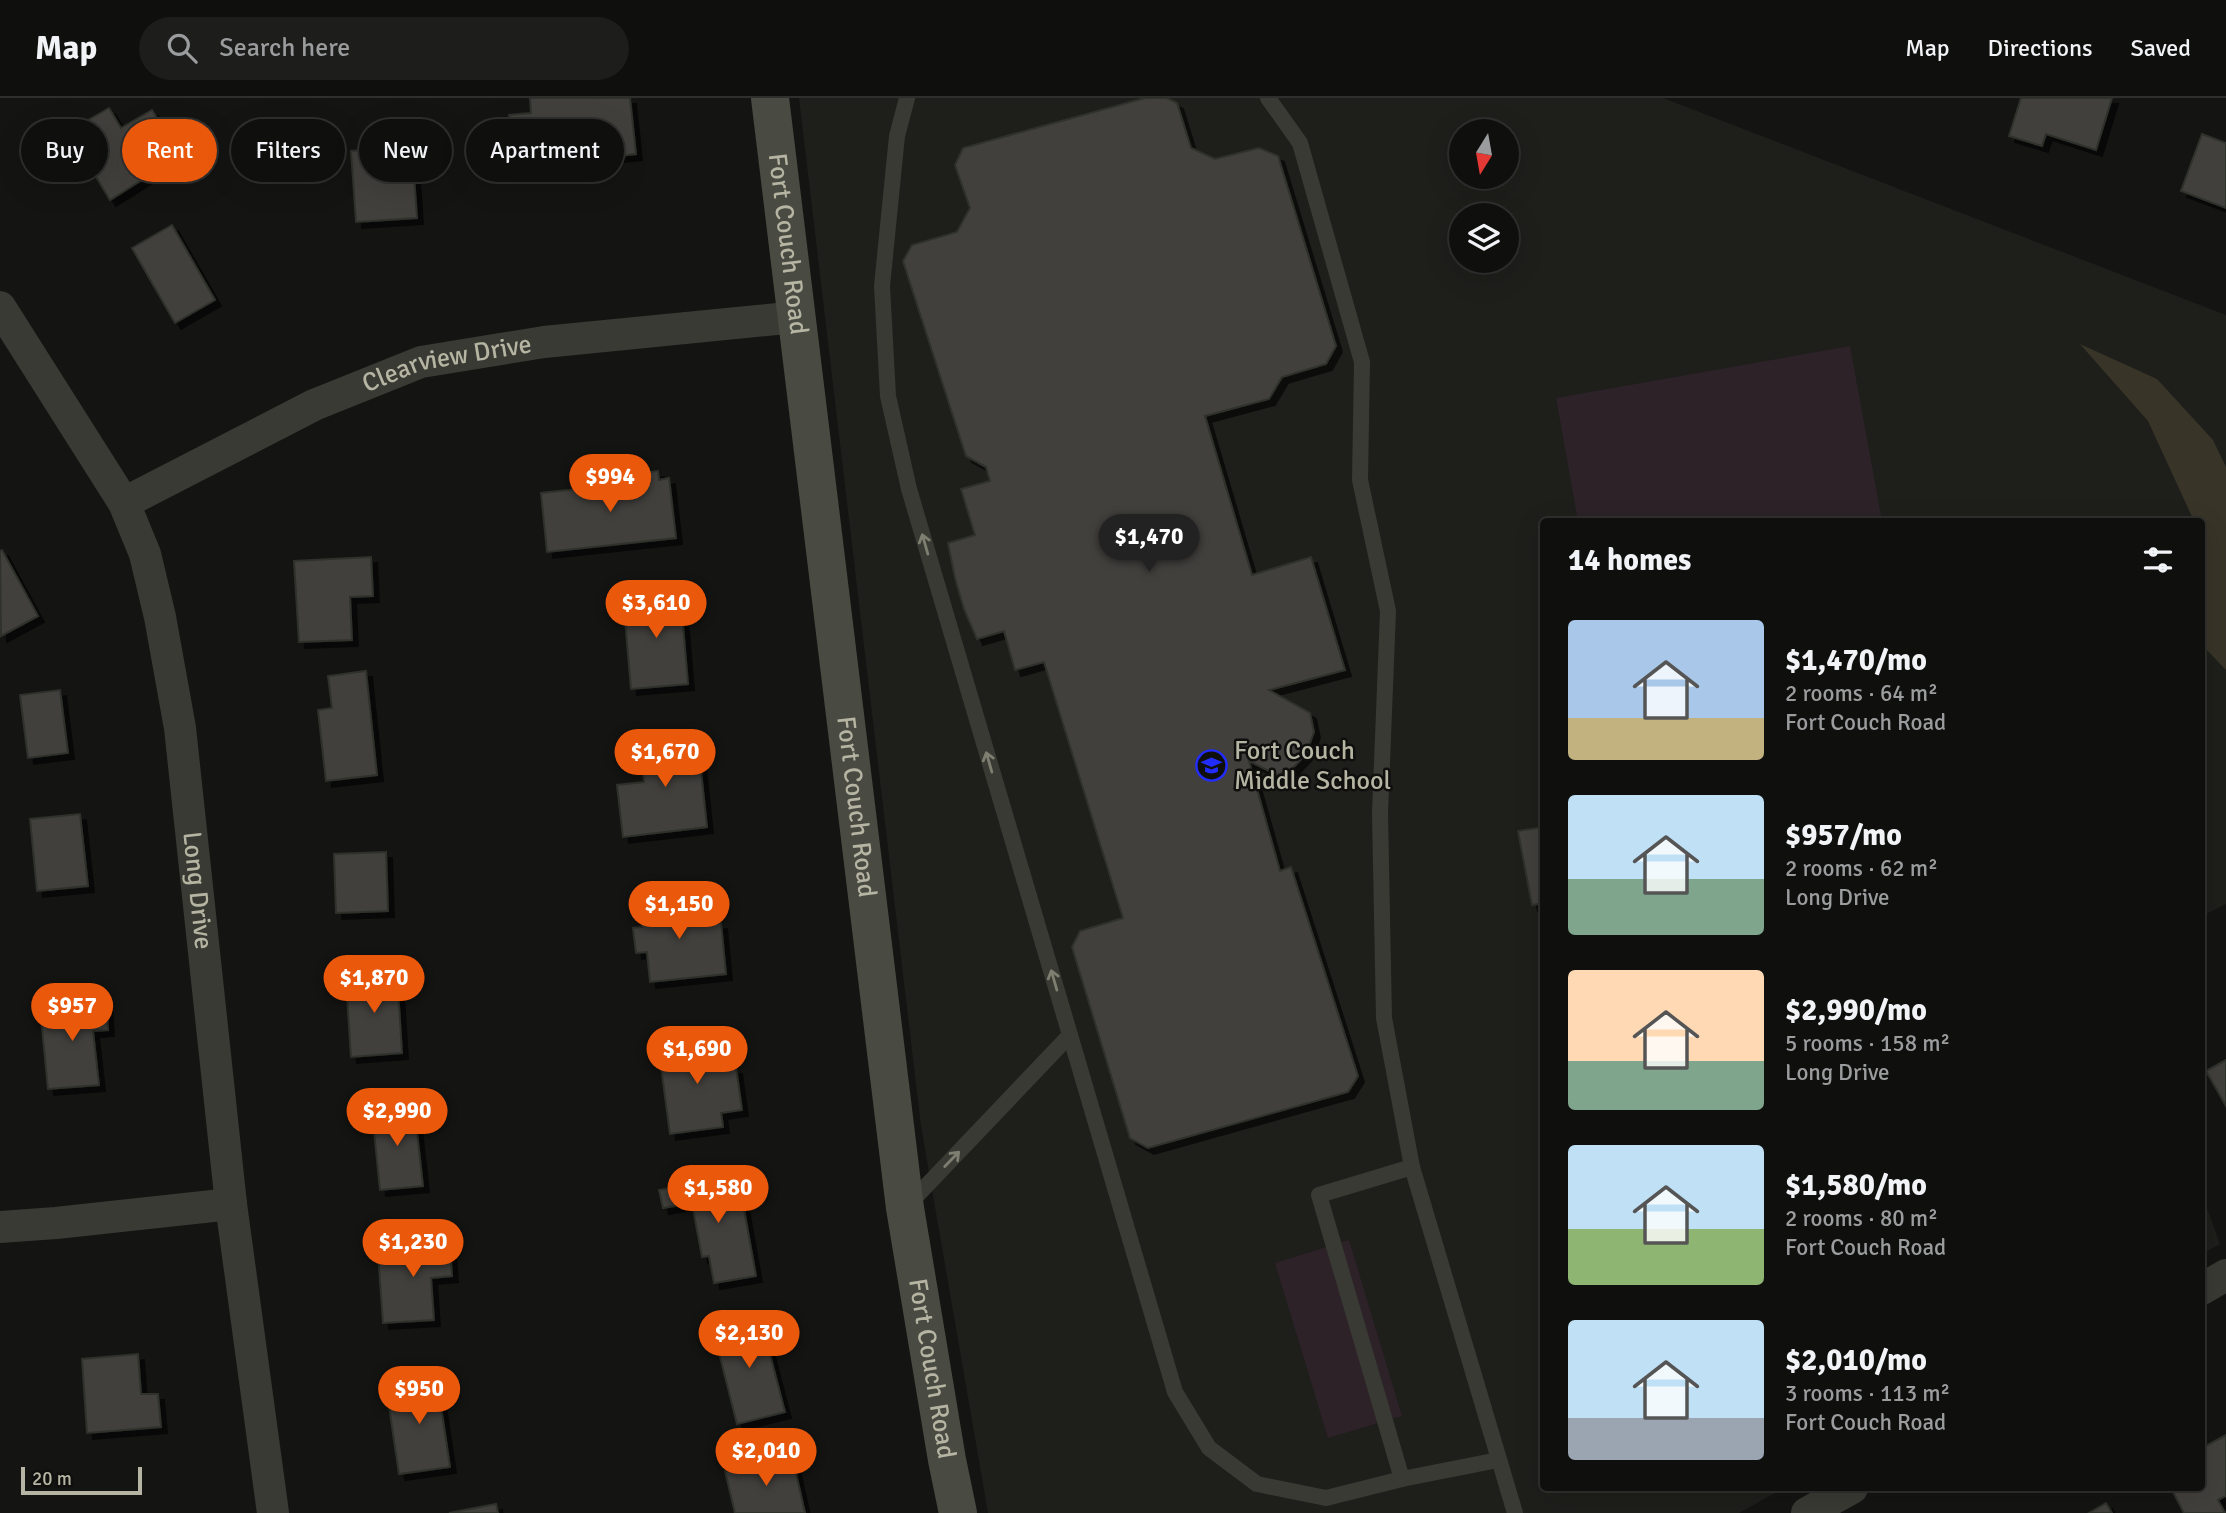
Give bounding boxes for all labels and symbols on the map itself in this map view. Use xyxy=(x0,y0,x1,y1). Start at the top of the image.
north arrow xyxy=(1449,119,1519,189)
street label: Fort Couch Road xyxy=(761,151,815,336)
street label: Clearview Drive xyxy=(358,328,534,400)
pin: $994 xyxy=(569,454,651,514)
pin: $1,470 xyxy=(1092,514,1206,574)
one-way arrow xyxy=(918,533,931,556)
pin: $3,610 xyxy=(599,580,713,640)
street label: Fort Couch Road xyxy=(829,714,883,899)
pin: $1,670 xyxy=(608,730,722,789)
place label: Fort Couch Middle School xyxy=(1234,735,1391,797)
school or university icon: Fort Couch Middle School xyxy=(1194,749,1228,783)
one-way arrow xyxy=(982,751,995,773)
street label: Long Drive xyxy=(175,830,220,951)
pin: $1,150 xyxy=(622,882,736,941)
pin: $1,870 xyxy=(317,956,431,1015)
one-way arrow xyxy=(1046,970,1059,992)
pin: $957 xyxy=(31,984,113,1043)
pin: $1,690 xyxy=(640,1026,754,1086)
pin: $2,990 xyxy=(340,1088,454,1148)
one-way arrow xyxy=(944,1150,961,1167)
pin: $1,580 xyxy=(661,1166,775,1225)
pin: $1,230 xyxy=(356,1220,470,1279)
street label: Fort Couch Road xyxy=(901,1276,963,1461)
pin: $2,130 xyxy=(692,1310,806,1370)
pin: $950 xyxy=(378,1366,460,1426)
pin: $2,010 xyxy=(709,1428,823,1488)
scale bar xyxy=(21,1464,142,1496)

